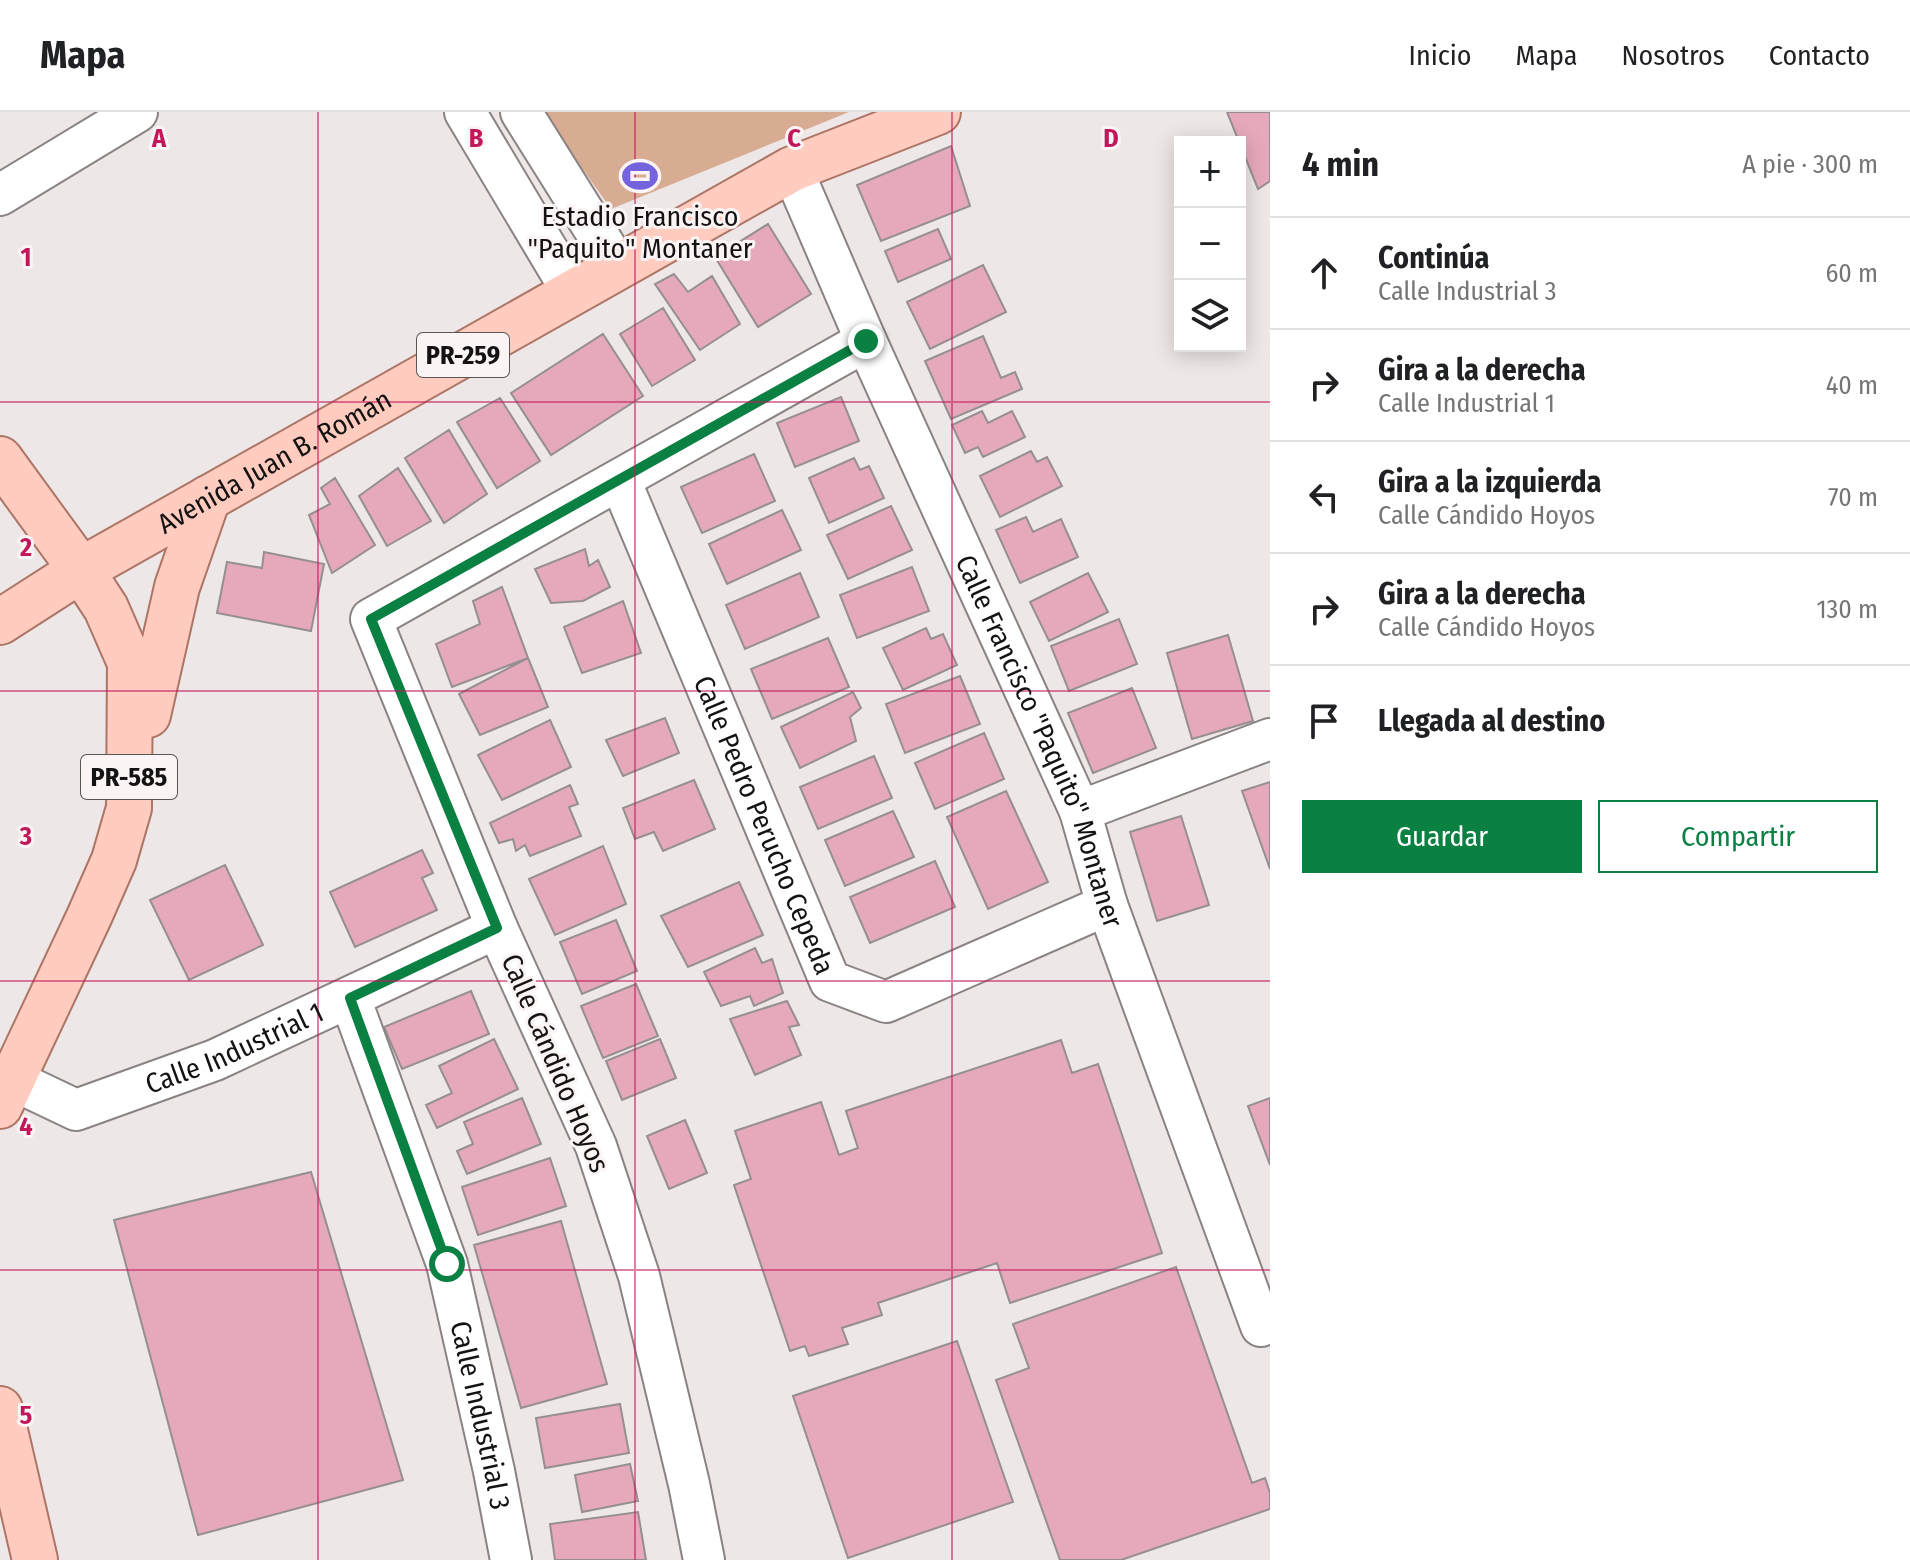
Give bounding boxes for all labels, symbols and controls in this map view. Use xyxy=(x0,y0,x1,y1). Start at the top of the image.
text: Mapa xyxy=(40,32,125,78)
text: Inicio xyxy=(1409,39,1471,72)
text: Mapa xyxy=(1515,39,1577,72)
text: Nosotros xyxy=(1621,39,1725,72)
text: Contacto xyxy=(1769,39,1870,72)
text: A xyxy=(151,123,167,154)
text: B xyxy=(469,123,484,154)
text: C xyxy=(787,123,801,154)
text: D xyxy=(1103,123,1119,154)
map controls xyxy=(1174,136,1246,352)
button: + xyxy=(1174,136,1246,208)
text: 4 min xyxy=(1302,144,1379,185)
text: A pie · 300 m xyxy=(1742,149,1878,180)
sports icon: Estadio Francisco "Paquito" Montaner xyxy=(621,157,659,195)
place label: Estadio Francisco "Paquito" Montaner xyxy=(528,200,753,265)
button: − xyxy=(1174,208,1246,280)
text: Continúa xyxy=(1378,240,1489,276)
text: 1 xyxy=(21,242,32,273)
icon: ahead xyxy=(1302,251,1346,295)
text: 60 m xyxy=(1825,258,1878,289)
text: Calle Industrial 3 xyxy=(1378,276,1556,307)
button: layers xyxy=(1174,280,1246,352)
route end xyxy=(848,323,884,359)
road number: PR-259 xyxy=(417,333,509,377)
text: Gira a la derecha xyxy=(1378,352,1586,388)
icon: right xyxy=(1302,363,1346,407)
text: 40 m xyxy=(1826,370,1878,401)
street label: Avenida Juan B. Román xyxy=(152,383,397,540)
text: Calle Industrial 1 xyxy=(1378,388,1555,419)
text: Gira a la izquierda xyxy=(1378,464,1601,500)
icon: left xyxy=(1302,475,1346,519)
text: 70 m xyxy=(1828,482,1878,513)
text: Calle Cándido Hoyos xyxy=(1378,500,1595,531)
text: 2 xyxy=(19,532,32,563)
street label: Calle Francisco "Paquito" Montaner xyxy=(949,550,1130,932)
text: Gira a la derecha xyxy=(1378,576,1586,612)
icon: right xyxy=(1302,587,1346,631)
text: 130 m xyxy=(1816,594,1878,625)
text: Calle Cándido Hoyos xyxy=(1378,612,1595,643)
street label: Calle Pedro Perucho Cepeda xyxy=(687,671,841,979)
icon: arrive xyxy=(1302,699,1346,743)
text: Llegada al destino xyxy=(1378,703,1605,739)
road number: PR-585 xyxy=(81,755,177,799)
button: Guardar xyxy=(1302,800,1582,873)
button: Compartir xyxy=(1598,800,1878,873)
text: 3 xyxy=(19,821,32,852)
street label: Calle Cándido Hoyos xyxy=(495,949,616,1177)
street label: Calle Industrial 1 xyxy=(141,996,329,1101)
text: 4 xyxy=(19,1111,33,1142)
route start xyxy=(429,1246,465,1282)
street label: Calle Industrial 3 xyxy=(443,1318,517,1512)
text: 5 xyxy=(20,1400,33,1431)

